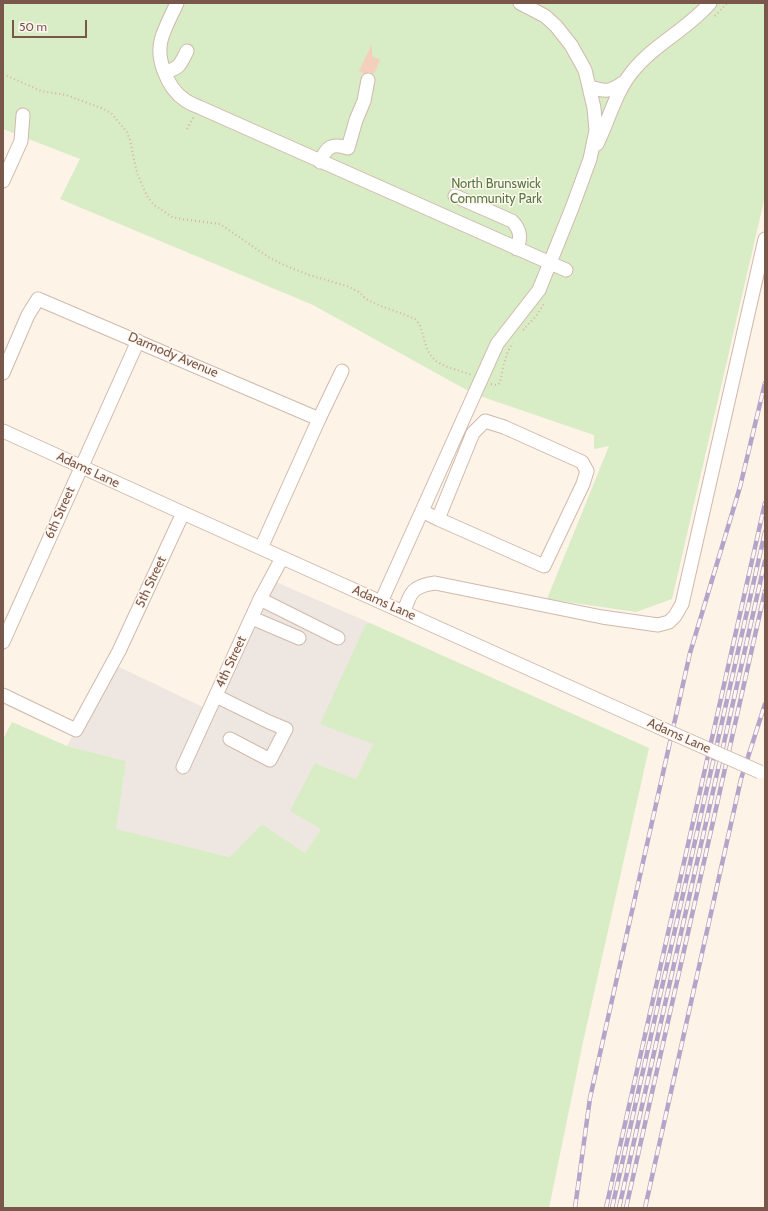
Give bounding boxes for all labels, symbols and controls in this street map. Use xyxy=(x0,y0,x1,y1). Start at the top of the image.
scale bar xyxy=(14,12,89,38)
text: 50 m xyxy=(19,19,47,34)
park label: North Brunswick Community Park xyxy=(450,176,542,207)
street label: Darmody Avenue xyxy=(126,329,220,381)
street label: Adams Lane xyxy=(54,449,122,491)
street label: 6th Street xyxy=(42,485,78,541)
street label: 5th Street xyxy=(132,554,170,610)
street label: Adams Lane xyxy=(350,582,418,624)
street label: 4th Street xyxy=(212,634,250,690)
street label: Adams Lane xyxy=(645,715,713,757)

